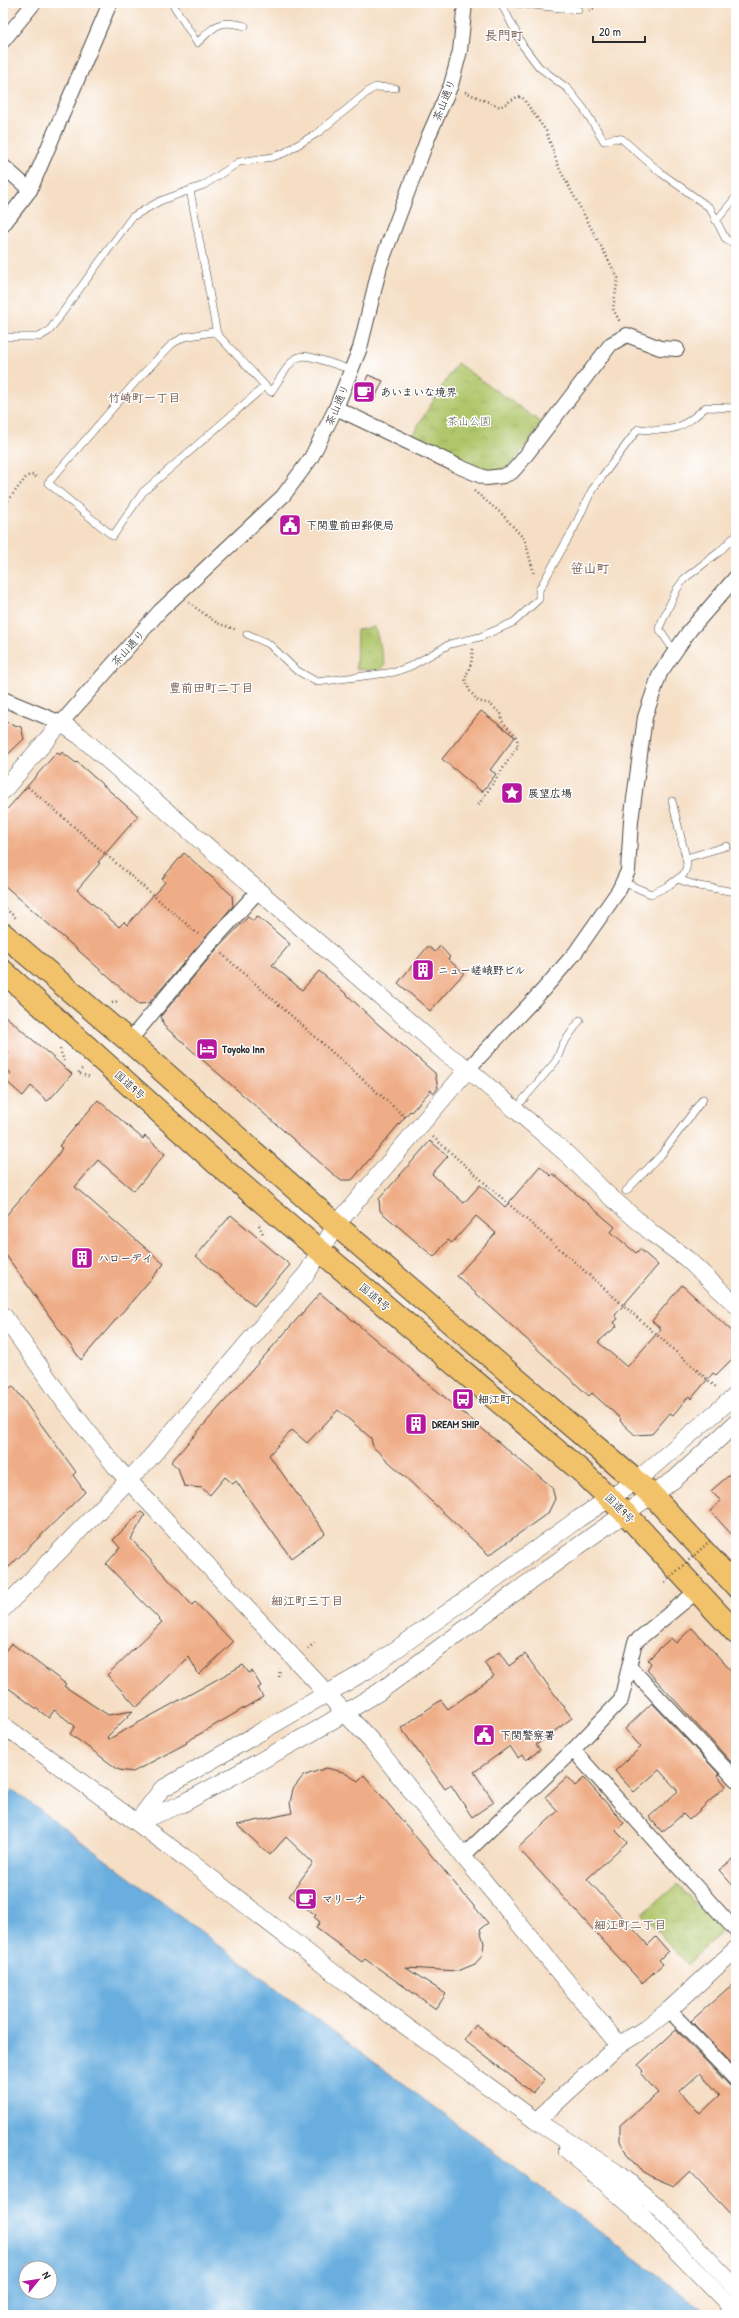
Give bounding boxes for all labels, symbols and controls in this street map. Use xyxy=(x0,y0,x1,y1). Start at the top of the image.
scale bar xyxy=(593,18,645,44)
text: 20 m xyxy=(599,23,621,40)
district label: 長門町 xyxy=(484,26,524,44)
street label: 茶山通り xyxy=(429,77,459,123)
cafe icon: あいまいな境界 xyxy=(351,379,377,405)
street label: 茶山通り xyxy=(322,382,352,428)
place label: あいまいな境界 xyxy=(380,385,457,399)
district label: 竹崎町一丁目 xyxy=(108,389,180,406)
park label: 茶山公園 xyxy=(447,414,491,428)
public building icon: 下関豊前田郵便局 xyxy=(277,512,303,538)
place label: 下関豊前田郵便局 xyxy=(306,518,394,532)
district label: 笹山町 xyxy=(570,559,610,577)
street label: 茶山通り xyxy=(108,627,148,669)
district label: 豊前田町二丁目 xyxy=(169,679,253,696)
place icon: 展望広場 xyxy=(499,780,525,806)
place label: 展望広場 xyxy=(528,786,572,800)
building icon: ニュー嵯峨野ビル xyxy=(410,957,436,983)
place label: ニュー嵯峨野ビル xyxy=(438,963,526,977)
hotel icon: Toyoko Inn xyxy=(194,1036,220,1062)
place label: Toyoko Inn xyxy=(221,1042,265,1057)
street label: 国道9号 xyxy=(112,1067,148,1103)
building icon: ハローデイ xyxy=(69,1245,95,1271)
place label: ハローデイ xyxy=(98,1251,153,1265)
street label: 国道9号 xyxy=(356,1280,394,1314)
bus stop icon: 細江町 xyxy=(450,1386,476,1412)
place label: 細江町 xyxy=(478,1392,512,1406)
building icon: DREAM SHIP xyxy=(403,1411,429,1437)
place label: DREAM SHIP xyxy=(432,1417,480,1431)
street label: 国道9号 xyxy=(602,1490,638,1526)
district label: 細江町三丁目 xyxy=(271,1592,343,1609)
public building icon: 下関警察署 xyxy=(471,1722,497,1748)
place label: 下関警察署 xyxy=(500,1728,555,1742)
cafe icon: マリーナ xyxy=(293,1886,319,1912)
place label: マリーナ xyxy=(322,1892,366,1906)
district label: 細江町二丁目 xyxy=(594,1916,666,1933)
north arrow xyxy=(18,2260,58,2300)
text: N xyxy=(39,2269,54,2281)

